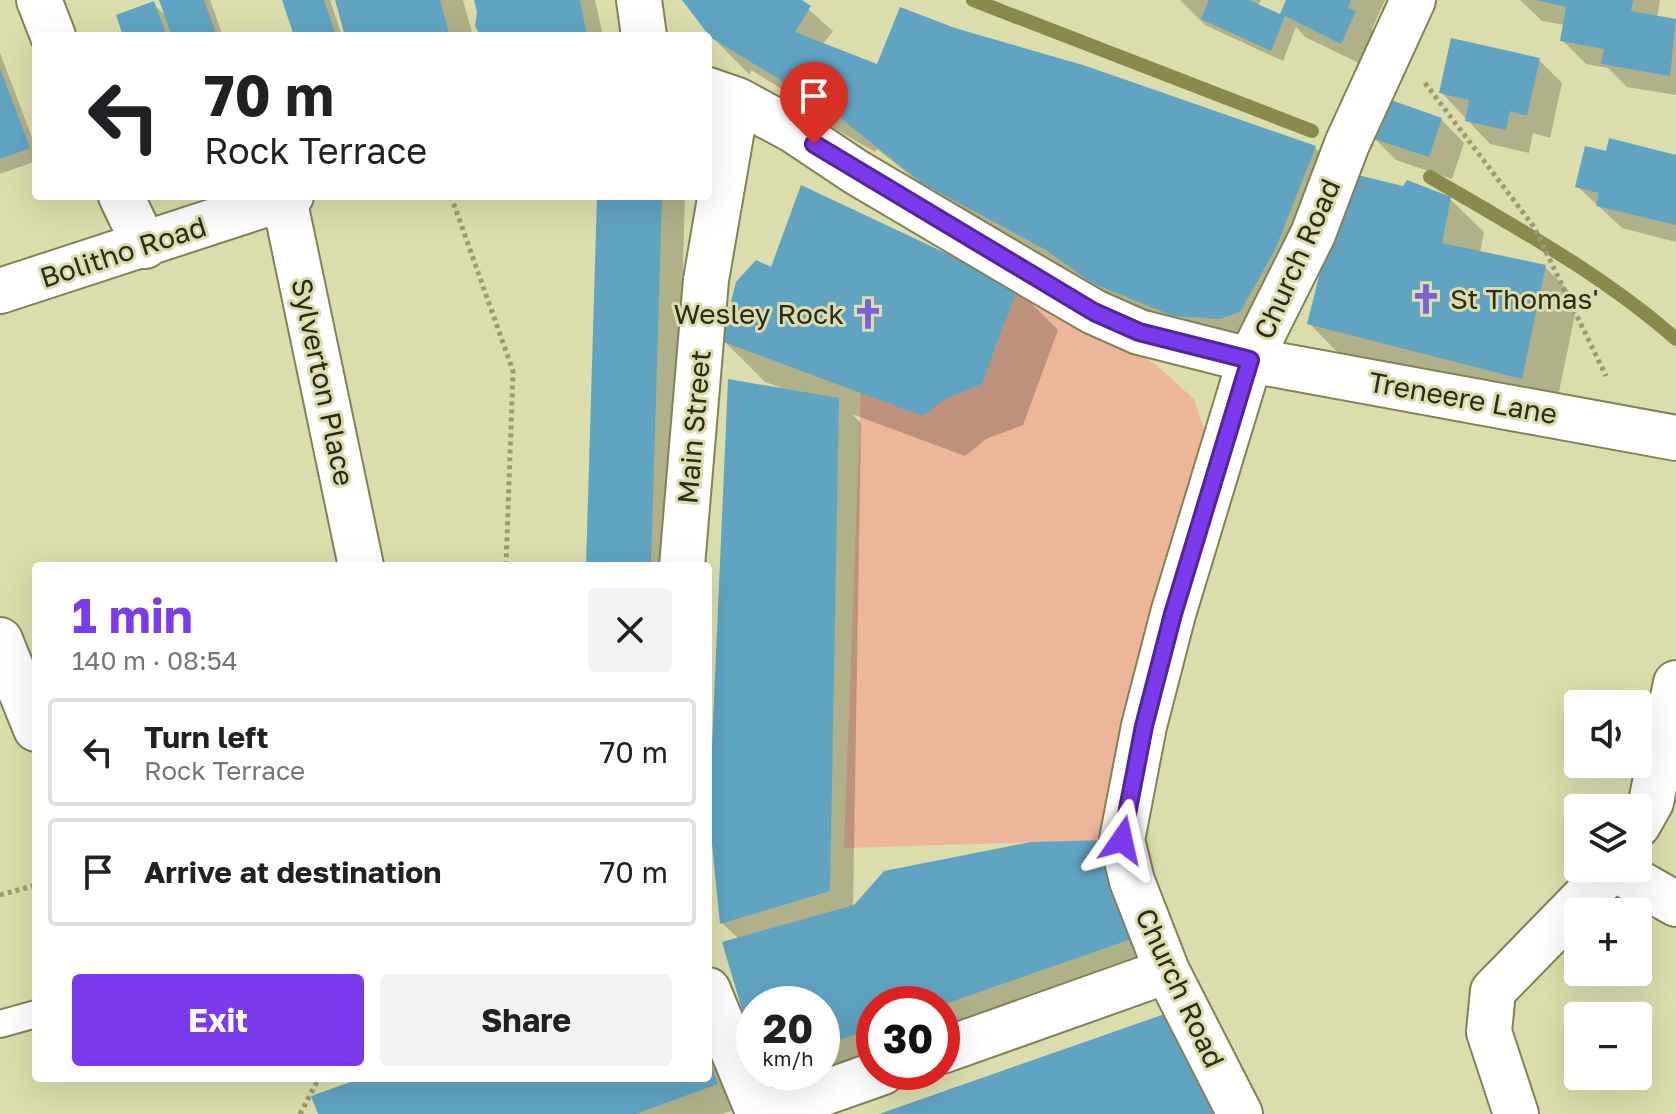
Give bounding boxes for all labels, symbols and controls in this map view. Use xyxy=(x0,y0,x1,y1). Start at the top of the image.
text: 70 m xyxy=(204,61,334,128)
pin xyxy=(780,62,848,144)
icon: left xyxy=(72,64,176,168)
icon: arrive xyxy=(792,74,836,118)
text: Rock Terrace xyxy=(204,129,427,172)
street label: Church Road xyxy=(1247,174,1347,344)
street label: Bolitho Road xyxy=(36,209,210,294)
street label: Sylverton Place xyxy=(285,275,362,489)
church icon: St Thomas' xyxy=(1409,282,1443,316)
place label: St Thomas' xyxy=(1450,282,1599,315)
place label: Wesley Rock xyxy=(673,297,844,330)
church icon: Wesley Rock xyxy=(851,297,885,331)
street label: Main Street xyxy=(670,349,717,505)
street label: Treneere Lane xyxy=(1366,365,1560,430)
text: 1 min xyxy=(72,586,193,644)
button: close xyxy=(588,588,672,672)
text: 140 m · 08:54 xyxy=(72,645,238,676)
map controls xyxy=(1564,690,1652,1090)
button: sound xyxy=(1564,690,1652,778)
text: Turn left xyxy=(144,719,269,755)
icon: left xyxy=(76,730,120,774)
text: 70 m xyxy=(599,734,668,770)
text: Rock Terrace xyxy=(144,755,305,786)
button: layers xyxy=(1564,794,1652,882)
position arrow xyxy=(1080,798,1164,882)
icon: arrive xyxy=(76,850,120,894)
text: Arrive at destination xyxy=(144,854,441,890)
text: 70 m xyxy=(599,854,668,890)
button: + xyxy=(1564,898,1652,986)
street label: Church Road xyxy=(1129,903,1232,1073)
button: Exit xyxy=(72,974,364,1066)
button: Share xyxy=(380,974,672,1066)
speed limit sign: 30 xyxy=(856,986,960,1090)
button: − xyxy=(1564,1002,1652,1090)
text: 20 xyxy=(763,1004,813,1052)
text: km/h xyxy=(763,1046,813,1070)

